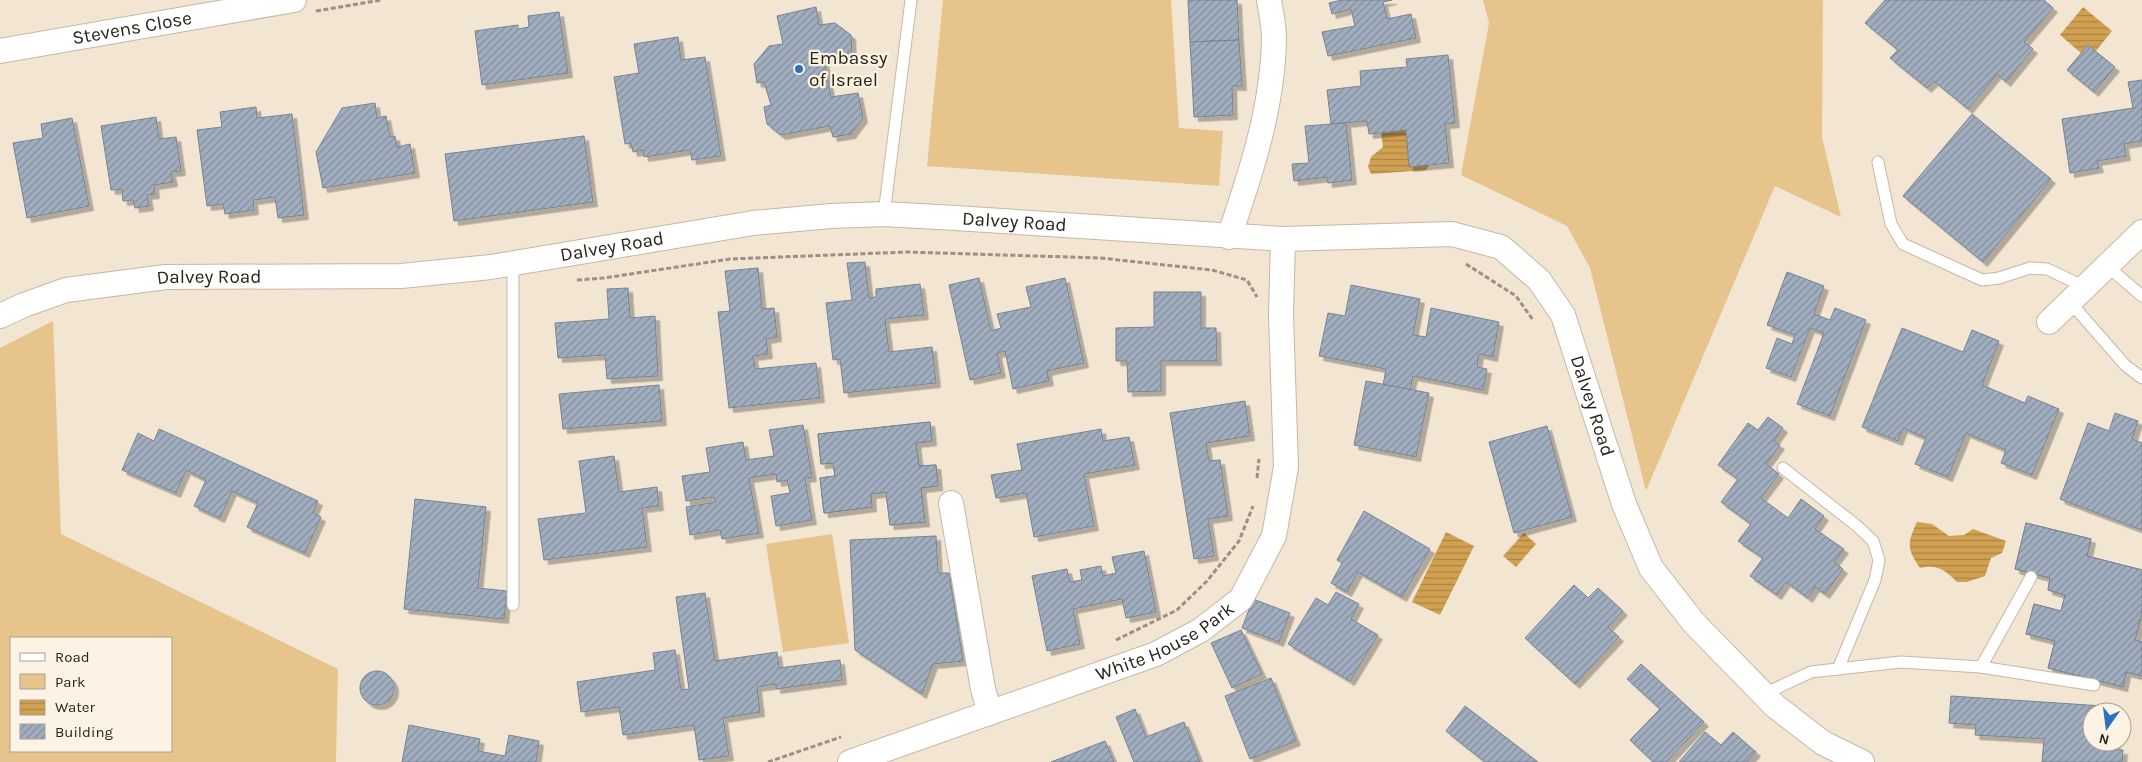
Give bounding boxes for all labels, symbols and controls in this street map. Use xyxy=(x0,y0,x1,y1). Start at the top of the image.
street label: Stevens Close xyxy=(71,7,193,49)
place label: Embassy of Israel xyxy=(809,47,888,91)
marker: Embassy of Israel xyxy=(793,63,805,75)
street label: Dalvey Road xyxy=(961,207,1067,236)
street label: Dalvey Road xyxy=(559,227,666,266)
street label: Dalvey Road xyxy=(155,266,262,289)
street label: Dalvey Road xyxy=(1566,353,1619,459)
street label: White House Park xyxy=(1093,597,1239,685)
legend xyxy=(10,637,172,752)
text: Road xyxy=(55,648,90,666)
text: Park xyxy=(55,673,85,691)
text: Water xyxy=(55,698,96,716)
north arrow xyxy=(2082,702,2132,752)
text: Building xyxy=(55,723,113,741)
text: N xyxy=(2097,730,2111,749)

